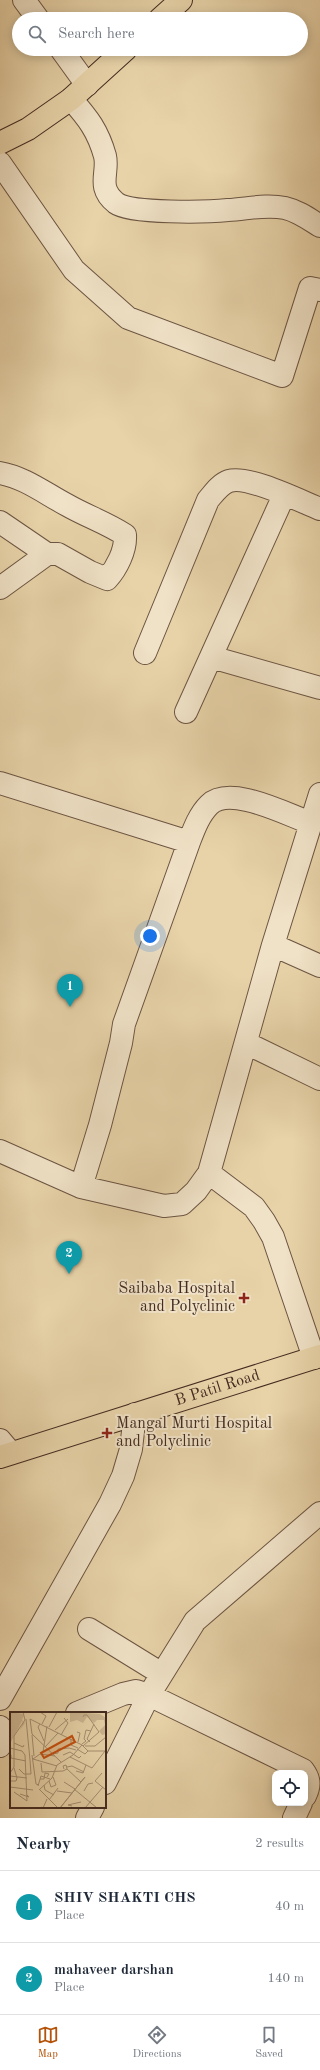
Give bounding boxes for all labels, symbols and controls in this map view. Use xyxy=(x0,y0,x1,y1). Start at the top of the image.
search box xyxy=(12,12,308,56)
icon: search xyxy=(26,23,48,45)
text: Search here xyxy=(58,27,135,42)
your location xyxy=(140,926,160,946)
pin: 1 xyxy=(57,974,83,1007)
pin: 2 xyxy=(56,1241,82,1274)
place label: Saibaba Hospital and Polyclinic xyxy=(118,1281,235,1315)
marker: Saibaba Hospital and Polyclinic xyxy=(238,1292,250,1304)
street label: B Patil Road xyxy=(173,1367,262,1409)
place label: Mangal Murti Hospital and Polyclinic xyxy=(116,1416,272,1450)
marker: Mangal Murti Hospital and Polyclinic xyxy=(101,1427,113,1439)
inset map xyxy=(10,1712,106,1808)
map controls xyxy=(272,1770,308,1806)
button: locate xyxy=(272,1770,308,1806)
text: Nearby xyxy=(16,1836,71,1853)
text: 2 results xyxy=(255,1837,304,1850)
text: SHIV SHAKTI CHS xyxy=(54,1891,196,1906)
text: 1 xyxy=(25,1900,33,1913)
text: 40 m xyxy=(275,1900,304,1913)
text: Place xyxy=(54,1909,84,1922)
text: mahaveer darshan xyxy=(54,1963,174,1978)
text: 2 xyxy=(25,1972,33,1985)
text: 140 m xyxy=(267,1972,304,1985)
text: Place xyxy=(54,1981,84,1994)
tab: Map xyxy=(37,2024,59,2062)
tab: Directions xyxy=(133,2024,181,2062)
tab: Saved xyxy=(255,2024,283,2062)

